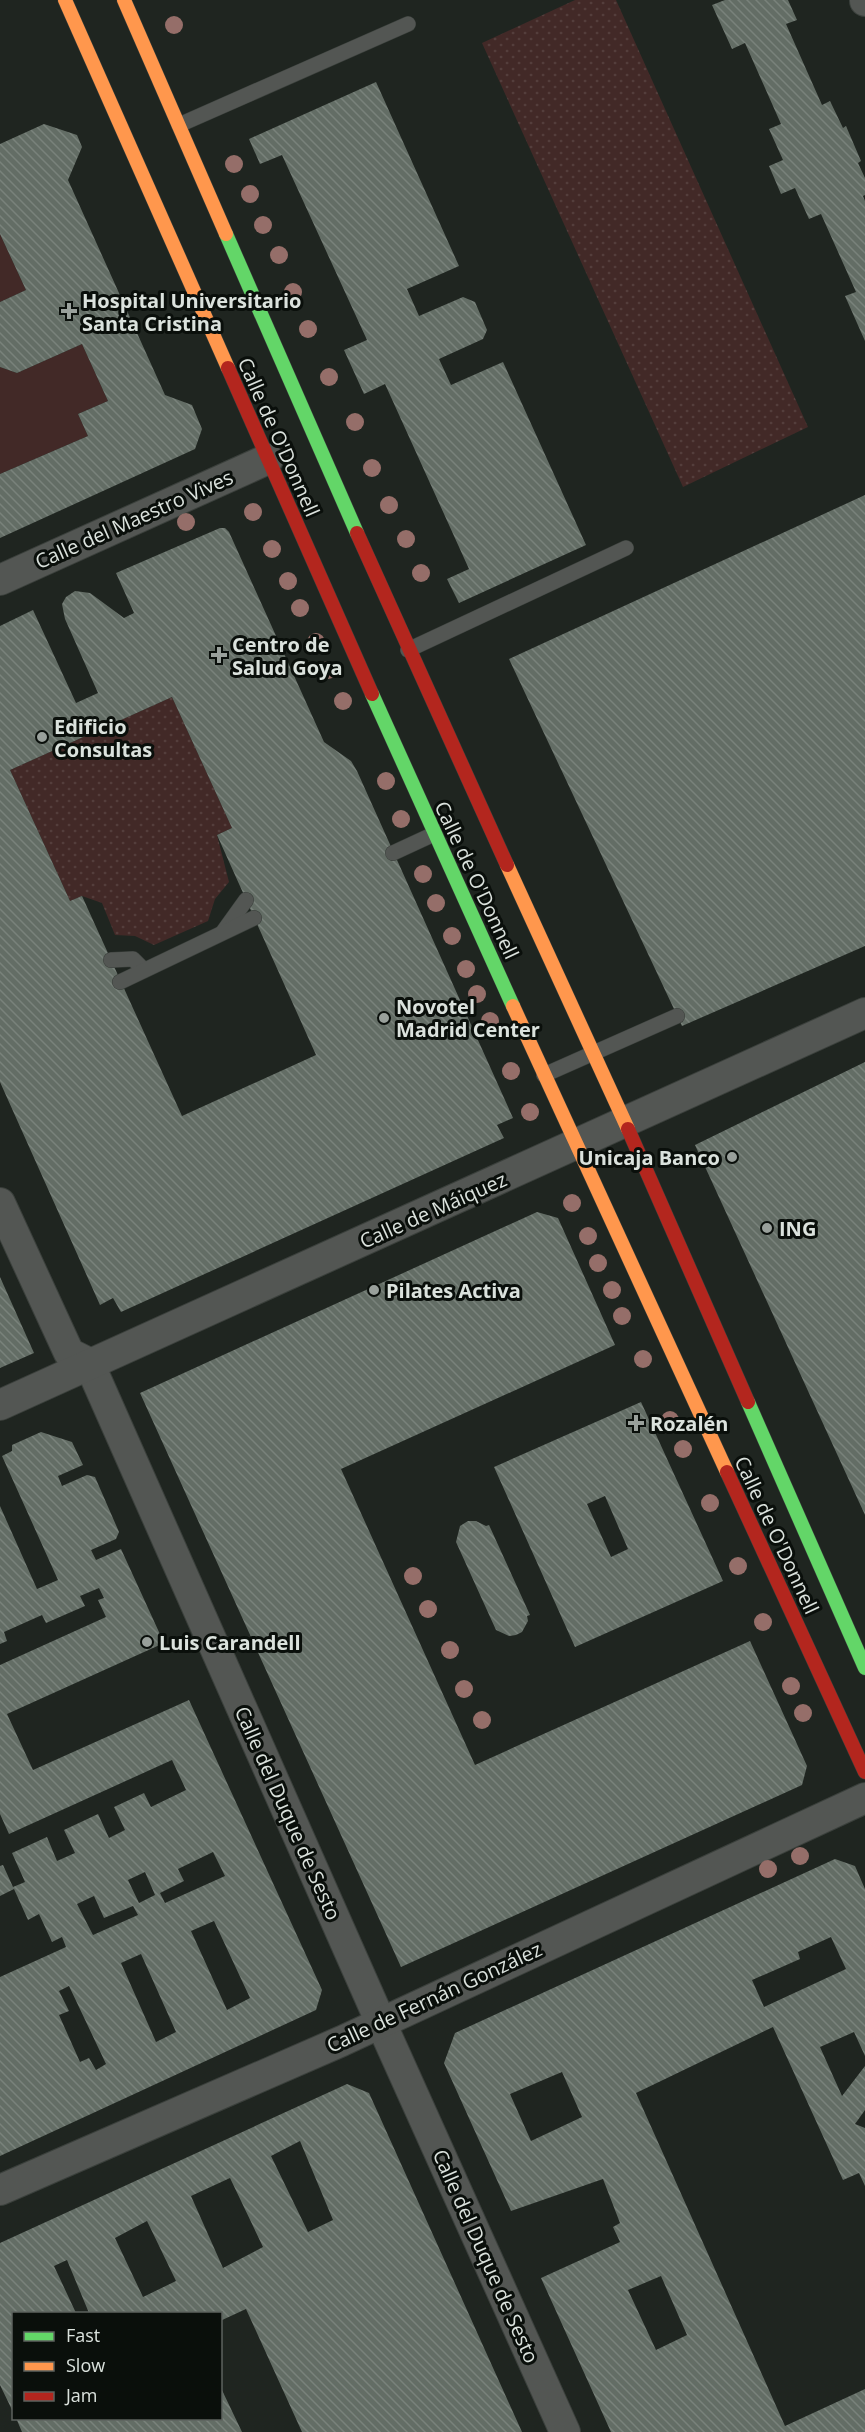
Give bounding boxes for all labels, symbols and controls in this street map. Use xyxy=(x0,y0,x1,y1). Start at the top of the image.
place label: Hospital Universitario Santa Cristina xyxy=(82,287,301,337)
marker: Hospital Universitario Santa Cristina xyxy=(60,302,78,320)
street label: Calle de O'Donnell xyxy=(232,353,326,521)
street label: Calle del Maestro Vives xyxy=(31,463,237,575)
place label: Centro de Salud Goya xyxy=(232,631,343,681)
marker: Centro de Salud Goya xyxy=(210,646,228,664)
place label: Edificio Consultas xyxy=(54,713,152,763)
marker: Edificio Consultas xyxy=(35,730,49,744)
street label: Calle de O'Donnell xyxy=(429,797,525,963)
place label: Novotel Madrid Center xyxy=(396,993,540,1043)
marker: Novotel Madrid Center xyxy=(377,1011,391,1025)
place label: Unicaja Banco xyxy=(579,1144,720,1171)
marker: Unicaja Banco xyxy=(725,1150,739,1164)
street label: Calle de Máiquez xyxy=(355,1166,511,1254)
place label: ING xyxy=(779,1215,816,1242)
marker: ING xyxy=(760,1221,774,1235)
place label: Pilates Activa xyxy=(386,1277,521,1304)
marker: Pilates Activa xyxy=(367,1283,381,1297)
place label: Rozalén xyxy=(650,1410,729,1437)
marker: Rozalén xyxy=(627,1414,645,1432)
street label: Calle de O'Donnell xyxy=(729,1452,825,1618)
place label: Luis Carandell xyxy=(159,1629,301,1656)
marker: Luis Carandell xyxy=(140,1635,154,1649)
street label: Calle del Duque de Sesto xyxy=(229,1702,347,1924)
street label: Calle de Fernán González xyxy=(322,1935,546,2059)
street label: Calle del Duque de Sesto xyxy=(427,2145,545,2367)
legend xyxy=(12,2312,222,2420)
text: Fast xyxy=(66,2323,100,2347)
text: Slow xyxy=(66,2353,105,2377)
text: Jam xyxy=(64,2383,98,2407)

